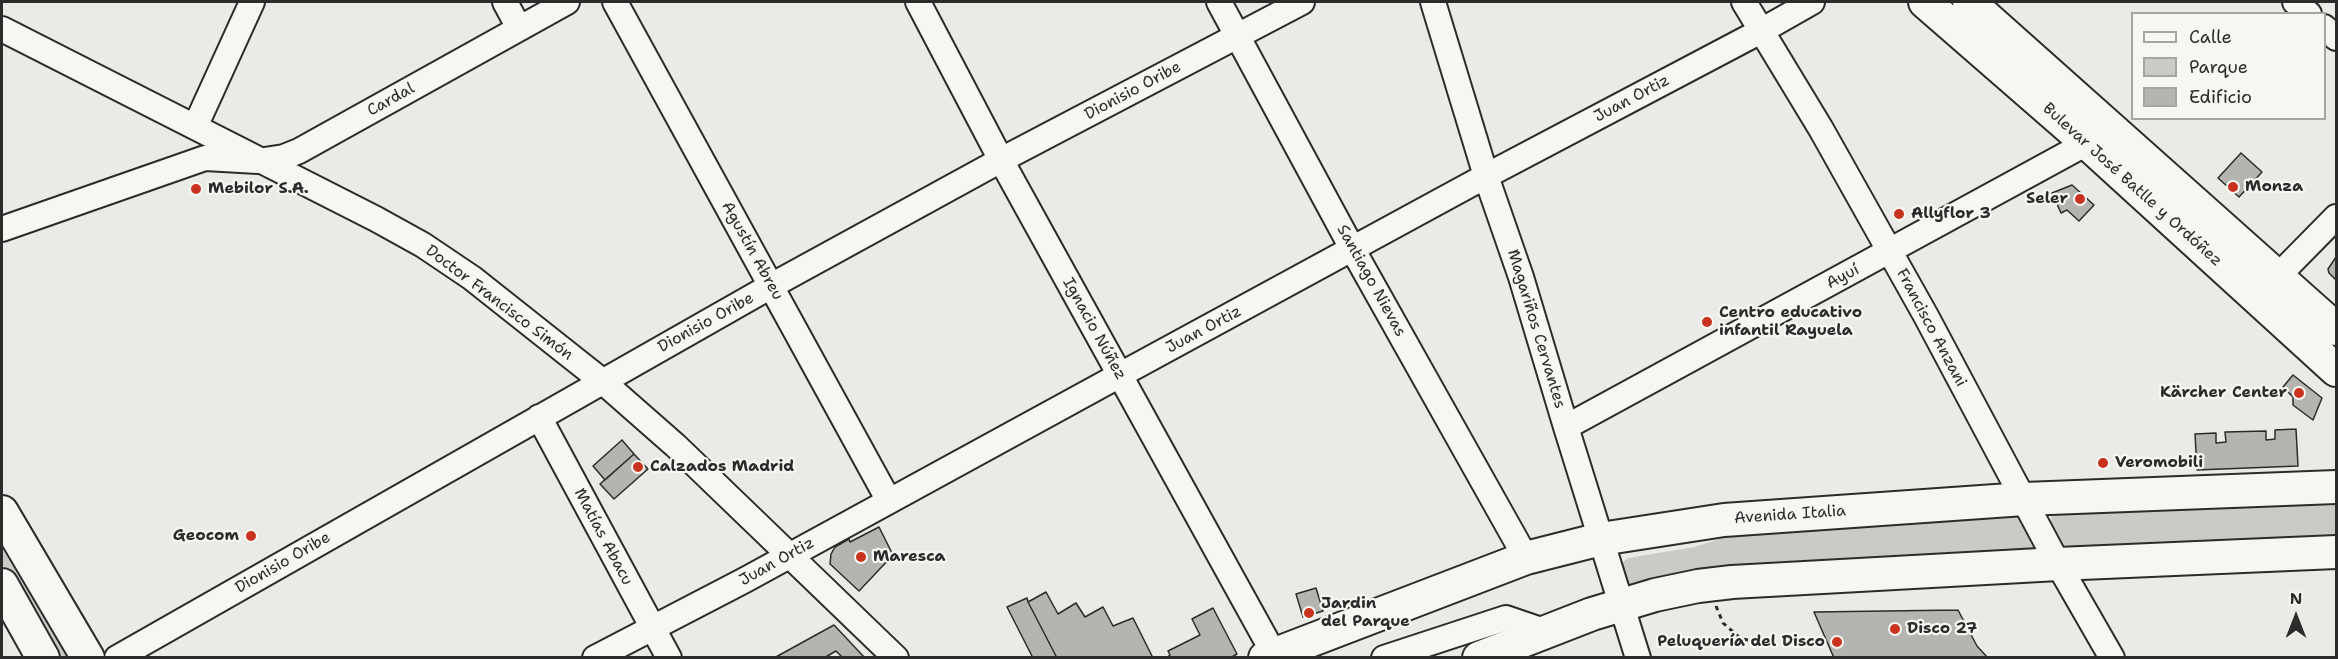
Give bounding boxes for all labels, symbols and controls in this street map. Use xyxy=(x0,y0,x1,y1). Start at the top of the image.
legend xyxy=(2131,12,2326,120)
text: Calle xyxy=(2189,25,2232,49)
text: Parque xyxy=(2189,55,2248,79)
street label: Dionisio Oribe xyxy=(1081,57,1185,125)
street label: Juan Ortiz xyxy=(1591,71,1673,127)
street label: Cardal xyxy=(364,79,418,121)
text: Edificio xyxy=(2189,85,2252,109)
street label: Bulevar José Batlle y Ordóñez xyxy=(2038,99,2226,271)
place label: Monza xyxy=(2245,177,2303,197)
place label: Mebilor S.A. xyxy=(208,179,309,199)
marker: Monza xyxy=(2226,180,2240,194)
marker: Mebilor S.A. xyxy=(189,182,203,196)
place label: Seler xyxy=(2026,189,2068,209)
marker: Seler xyxy=(2073,192,2087,206)
street label: Agustín Abreu xyxy=(717,198,787,304)
place label: Allyflor 3 xyxy=(1911,204,1991,224)
marker: Allyflor 3 xyxy=(1892,207,1906,221)
street label: Santiago Nievas xyxy=(1332,222,1410,340)
street label: Doctor Francisco Simón xyxy=(421,241,577,365)
street label: Magariños Cervantes xyxy=(1503,247,1569,411)
street label: Ayuí xyxy=(1823,260,1863,294)
street label: Francisco Anzani xyxy=(1892,266,1970,390)
street label: Ignacio Núñez xyxy=(1058,275,1130,383)
street label: Dionisio Oribe xyxy=(655,289,757,357)
street label: Juan Ortiz xyxy=(1163,302,1245,358)
place label: Centro educativo infantil Rayuela xyxy=(1719,303,1862,341)
marker: Centro educativo infantil Rayuela xyxy=(1700,315,1714,329)
place label: Kärcher Center xyxy=(2160,383,2287,403)
marker: Kärcher Center xyxy=(2292,386,2306,400)
place label: Veromobili xyxy=(2115,453,2203,473)
marker: Veromobili xyxy=(2096,456,2110,470)
place label: Calzados Madrid xyxy=(650,457,794,477)
marker: Calzados Madrid xyxy=(631,460,645,474)
street label: Matías Abacu xyxy=(569,485,637,589)
street label: Avenida Italia xyxy=(1733,502,1847,528)
place label: Geocom xyxy=(173,526,239,546)
street label: Dionisio Oribe xyxy=(232,528,334,598)
marker: Geocom xyxy=(244,529,258,543)
street label: Juan Ortiz xyxy=(736,534,818,590)
place label: Maresca xyxy=(873,547,946,567)
marker: Maresca xyxy=(854,550,868,564)
north arrow xyxy=(2266,587,2326,647)
text: N xyxy=(2290,588,2302,609)
place label: Jardin del Parque xyxy=(1321,594,1410,632)
marker: Jardin del Parque xyxy=(1302,606,1316,620)
place label: Disco 27 xyxy=(1907,619,1977,639)
marker: Disco 27 xyxy=(1888,622,1902,636)
place label: Peluquería del Disco xyxy=(1657,632,1825,652)
marker: Peluquería del Disco xyxy=(1830,635,1844,649)

